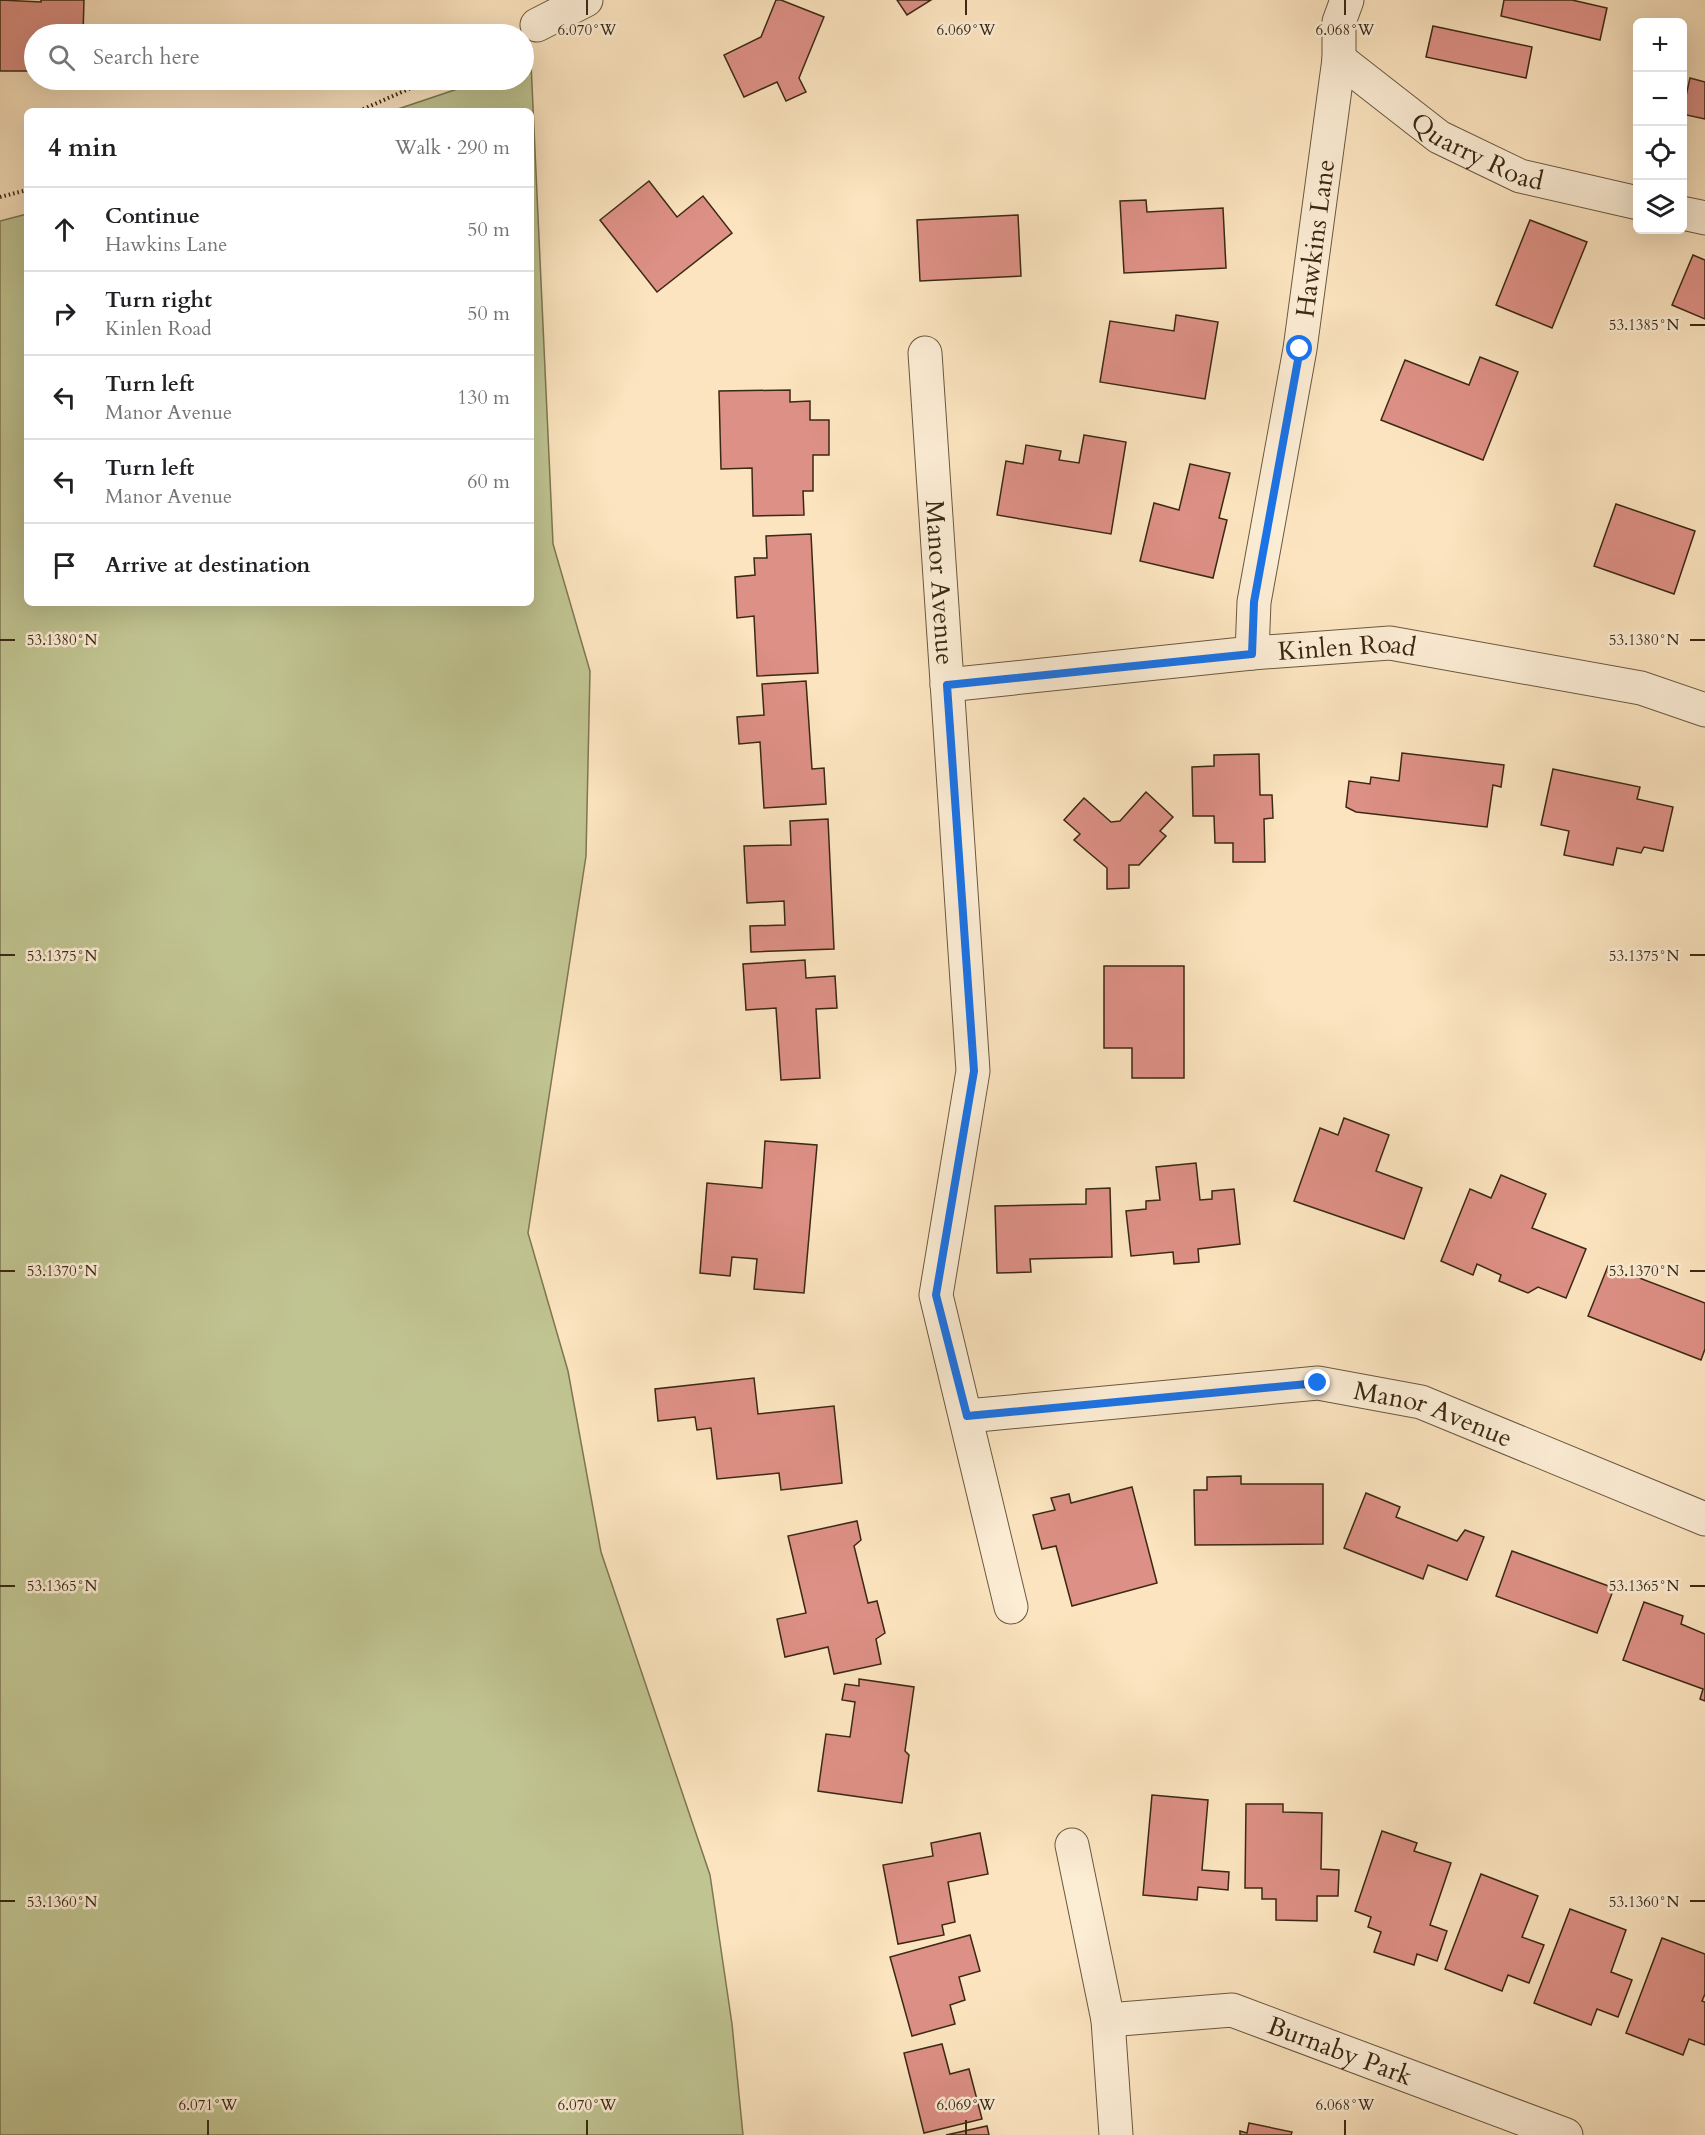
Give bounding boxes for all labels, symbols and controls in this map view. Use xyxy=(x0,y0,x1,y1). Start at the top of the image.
map controls xyxy=(1633,18,1687,234)
button: + xyxy=(1633,18,1687,72)
text: 6.070°W xyxy=(558,20,617,40)
text: 6.069°W xyxy=(937,20,996,40)
text: 6.068°W xyxy=(1316,20,1375,40)
search box xyxy=(24,24,534,90)
icon: search xyxy=(45,41,78,74)
text: Search here xyxy=(93,42,200,72)
button: − xyxy=(1633,72,1687,126)
street label: Quarry Road xyxy=(1404,104,1547,198)
button: locate xyxy=(1633,126,1687,180)
text: 4 min xyxy=(48,130,117,165)
text: Walk · 290 m xyxy=(395,134,510,161)
street label: Hawkins Lane xyxy=(1287,157,1343,319)
button: layers xyxy=(1633,180,1687,234)
text: Continue xyxy=(105,201,200,231)
icon: ahead xyxy=(48,213,81,246)
text: 50 m xyxy=(467,216,510,243)
text: Hawkins Lane xyxy=(105,231,227,258)
text: Turn right xyxy=(105,285,212,315)
icon: right xyxy=(48,297,81,330)
text: 50 m xyxy=(467,300,510,327)
text: Kinlen Road xyxy=(105,315,212,342)
text: 53.1385°N xyxy=(1609,315,1679,335)
route start xyxy=(1286,335,1312,361)
text: Turn left xyxy=(105,369,194,399)
icon: left xyxy=(48,381,81,414)
text: 130 m xyxy=(457,384,510,411)
text: Manor Avenue xyxy=(105,399,232,426)
text: Turn left xyxy=(105,453,194,483)
icon: left xyxy=(48,465,81,498)
text: 60 m xyxy=(467,468,510,495)
text: Manor Avenue xyxy=(105,483,232,510)
street label: Manor Avenue xyxy=(917,499,963,666)
icon: arrive xyxy=(48,549,81,582)
text: Arrive at destination xyxy=(105,550,310,580)
street label: Kinlen Road xyxy=(1277,625,1419,669)
text: 53.1380°N xyxy=(27,630,97,650)
text: 53.1380°N xyxy=(1609,630,1679,650)
text: 53.1375°N xyxy=(27,946,97,966)
text: 53.1375°N xyxy=(1609,946,1679,966)
text: 53.1370°N xyxy=(27,1261,97,1281)
text: 53.1370°N xyxy=(1609,1261,1679,1281)
route end xyxy=(1304,1369,1330,1395)
street label: Manor Avenue xyxy=(1351,1372,1518,1455)
text: 53.1365°N xyxy=(27,1576,97,1596)
text: 53.1365°N xyxy=(1609,1576,1679,1596)
text: 53.1360°N xyxy=(27,1892,97,1912)
text: 53.1360°N xyxy=(1609,1892,1679,1912)
street label: Burnaby Park xyxy=(1263,2007,1418,2094)
text: 6.071°W xyxy=(179,2095,238,2115)
text: 6.070°W xyxy=(558,2095,617,2115)
text: 6.069°W xyxy=(937,2095,996,2115)
text: 6.068°W xyxy=(1316,2095,1375,2115)

